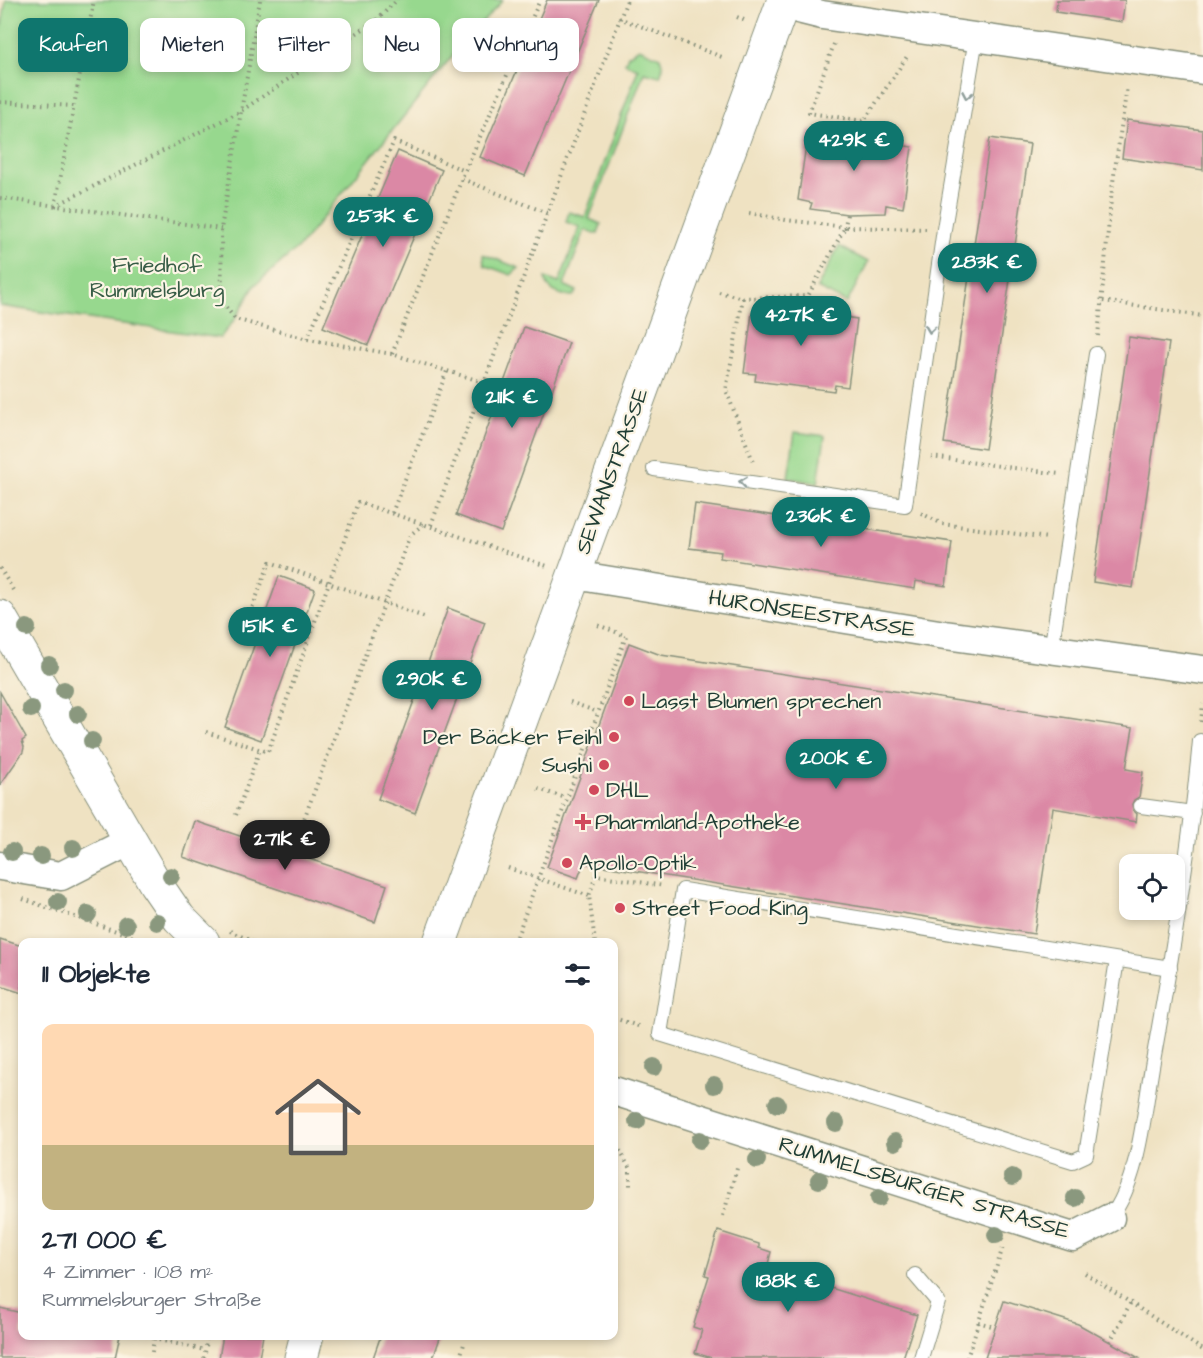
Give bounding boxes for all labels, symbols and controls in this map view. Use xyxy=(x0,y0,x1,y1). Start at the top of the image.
chip: Kaufen xyxy=(18,18,128,72)
chip: Mieten xyxy=(140,18,245,72)
chip: Filter xyxy=(257,18,351,72)
chip: Neu xyxy=(363,18,440,72)
chip: Wohnung xyxy=(452,18,579,72)
one-way arrow xyxy=(961,91,973,100)
pin: 429K € xyxy=(805,121,903,172)
text: 429K € xyxy=(818,126,890,154)
pin: 253K € xyxy=(334,197,432,248)
text: 253K € xyxy=(347,202,419,230)
pin: 283K € xyxy=(938,243,1036,294)
text: 283K € xyxy=(952,248,1022,276)
park label: Friedhof Rummelsburg xyxy=(90,250,224,307)
pin: 427K € xyxy=(752,296,850,347)
text: 427K € xyxy=(764,301,838,329)
one-way arrow xyxy=(924,325,936,334)
pin: 211K € xyxy=(463,378,561,429)
text: 211K € xyxy=(486,383,538,411)
street label: SEWANSTRASSE xyxy=(568,384,656,558)
one-way arrow xyxy=(738,476,747,488)
pin: 236K € xyxy=(772,497,870,548)
text: 236K € xyxy=(786,502,856,530)
street label: HURONSEESTRASSE xyxy=(706,582,918,646)
pin: 151K € xyxy=(221,607,319,658)
text: 151K € xyxy=(242,612,298,640)
pin: 290K € xyxy=(383,660,481,711)
text: 290K € xyxy=(396,665,468,693)
place label: Lasst Blumen sprechen xyxy=(641,686,881,717)
marker: Lasst Blumen sprechen xyxy=(622,694,636,708)
place label: Der Bäcker Feihl xyxy=(423,722,602,753)
marker: Der Bäcker Feihl xyxy=(607,730,621,744)
pin: 200K € xyxy=(787,739,885,790)
text: 200K € xyxy=(800,744,872,772)
place label: Sushi xyxy=(541,750,592,781)
marker: Sushi xyxy=(597,758,611,772)
place label: DHL xyxy=(606,775,649,806)
marker: DHL xyxy=(587,783,601,797)
place label: Pharmland-Apotheke xyxy=(595,807,800,838)
marker: Pharmland-Apotheke xyxy=(576,815,590,829)
pin: 271K € xyxy=(236,820,334,871)
text: 271K € xyxy=(254,825,316,853)
place label: Apollo-Optik xyxy=(579,848,697,879)
map controls xyxy=(1119,854,1185,920)
button: locate xyxy=(1119,854,1185,920)
marker: Apollo-Optik xyxy=(560,856,574,870)
place label: Street Food King xyxy=(632,893,808,925)
marker: Street Food King xyxy=(613,901,627,915)
text: 11 Objekte xyxy=(42,956,150,992)
icon: filters xyxy=(561,958,594,991)
icon: home xyxy=(264,1063,372,1171)
street label: RUMMELSBURGER STRASSE xyxy=(775,1129,1073,1247)
text: 271 000 € xyxy=(42,1222,167,1258)
text: 4 Zimmer · 108 m² xyxy=(42,1258,213,1286)
pin: 188K € xyxy=(739,1262,837,1313)
text: 188K € xyxy=(756,1267,820,1295)
text: Rummelsburger Straße xyxy=(42,1286,261,1314)

